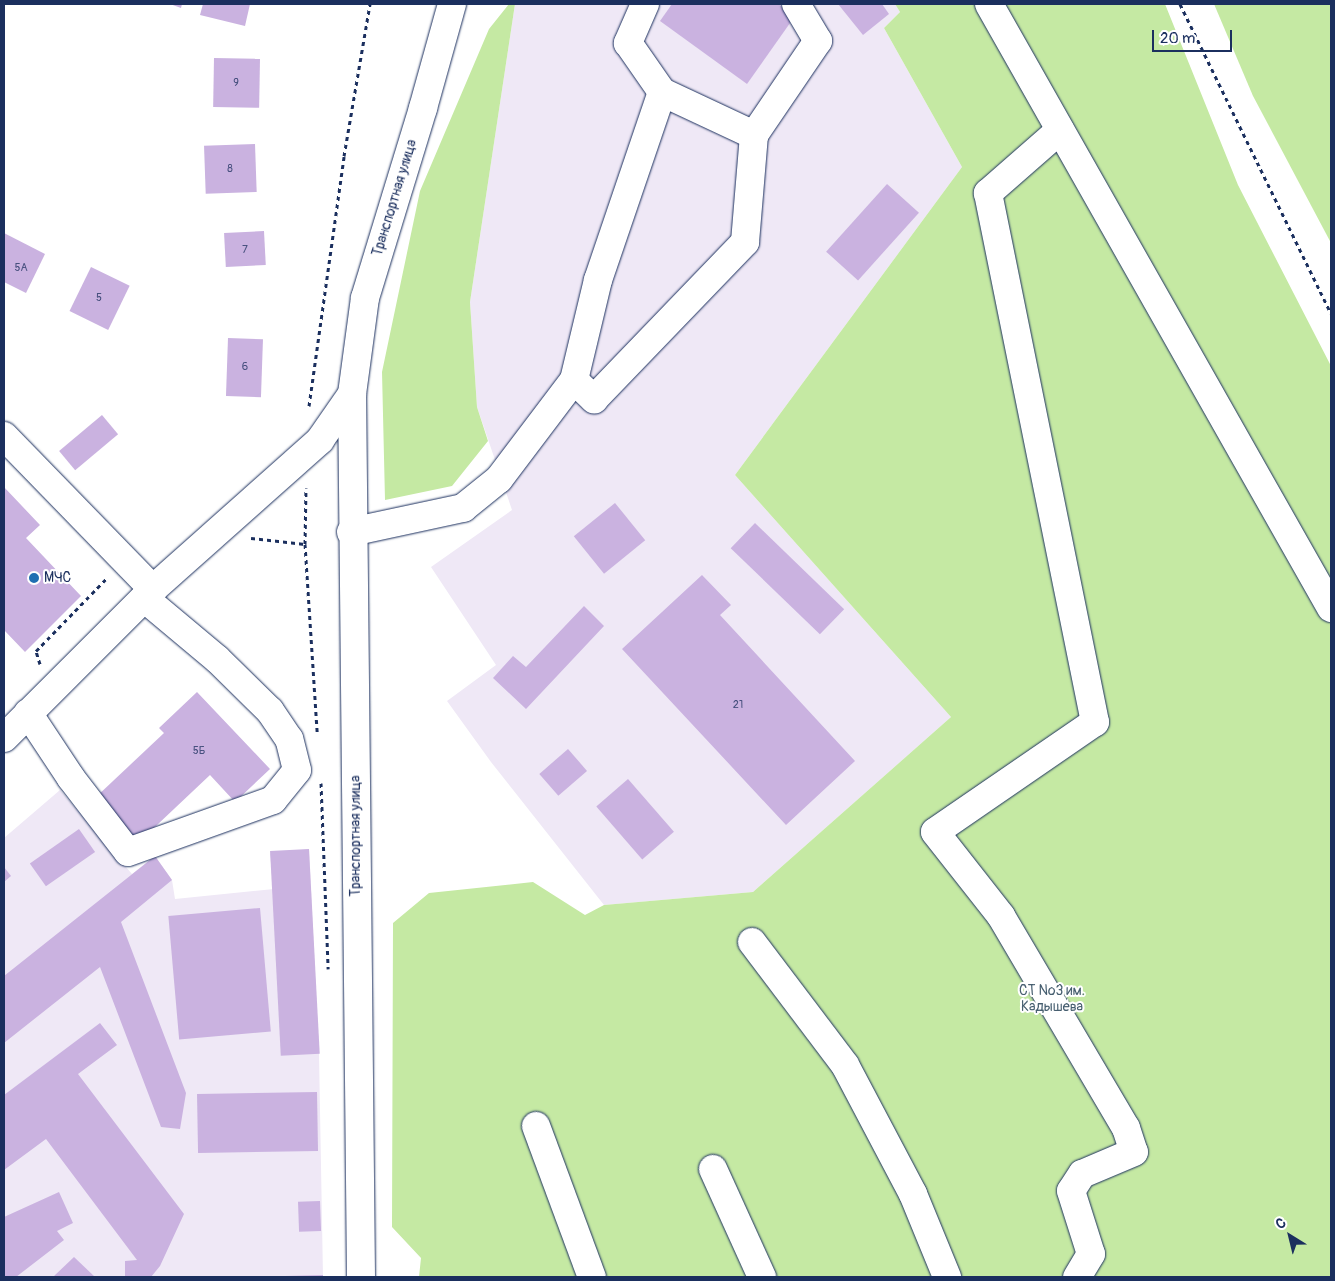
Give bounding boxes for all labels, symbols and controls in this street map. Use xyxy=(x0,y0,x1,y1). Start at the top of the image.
scale bar xyxy=(1155,20,1235,52)
text: 20 m xyxy=(1160,29,1195,48)
house number: 9 xyxy=(233,76,239,90)
street label: Транспортная улица xyxy=(369,138,421,258)
house number: 8 xyxy=(227,162,233,176)
house number: 7 xyxy=(242,243,248,257)
house number: 5А xyxy=(14,261,28,275)
house number: 5 xyxy=(96,291,102,305)
house number: 6 xyxy=(242,360,248,374)
place label: МЧС xyxy=(44,570,71,586)
marker: МЧС xyxy=(28,572,40,584)
house number: 21 xyxy=(733,698,743,712)
house number: 5Б xyxy=(193,744,205,758)
street label: Транспортная улица xyxy=(348,775,364,897)
park label: СТ №3 им. Кадышева xyxy=(1019,983,1085,1016)
north arrow xyxy=(1265,1211,1315,1261)
text: С xyxy=(1272,1214,1289,1233)

